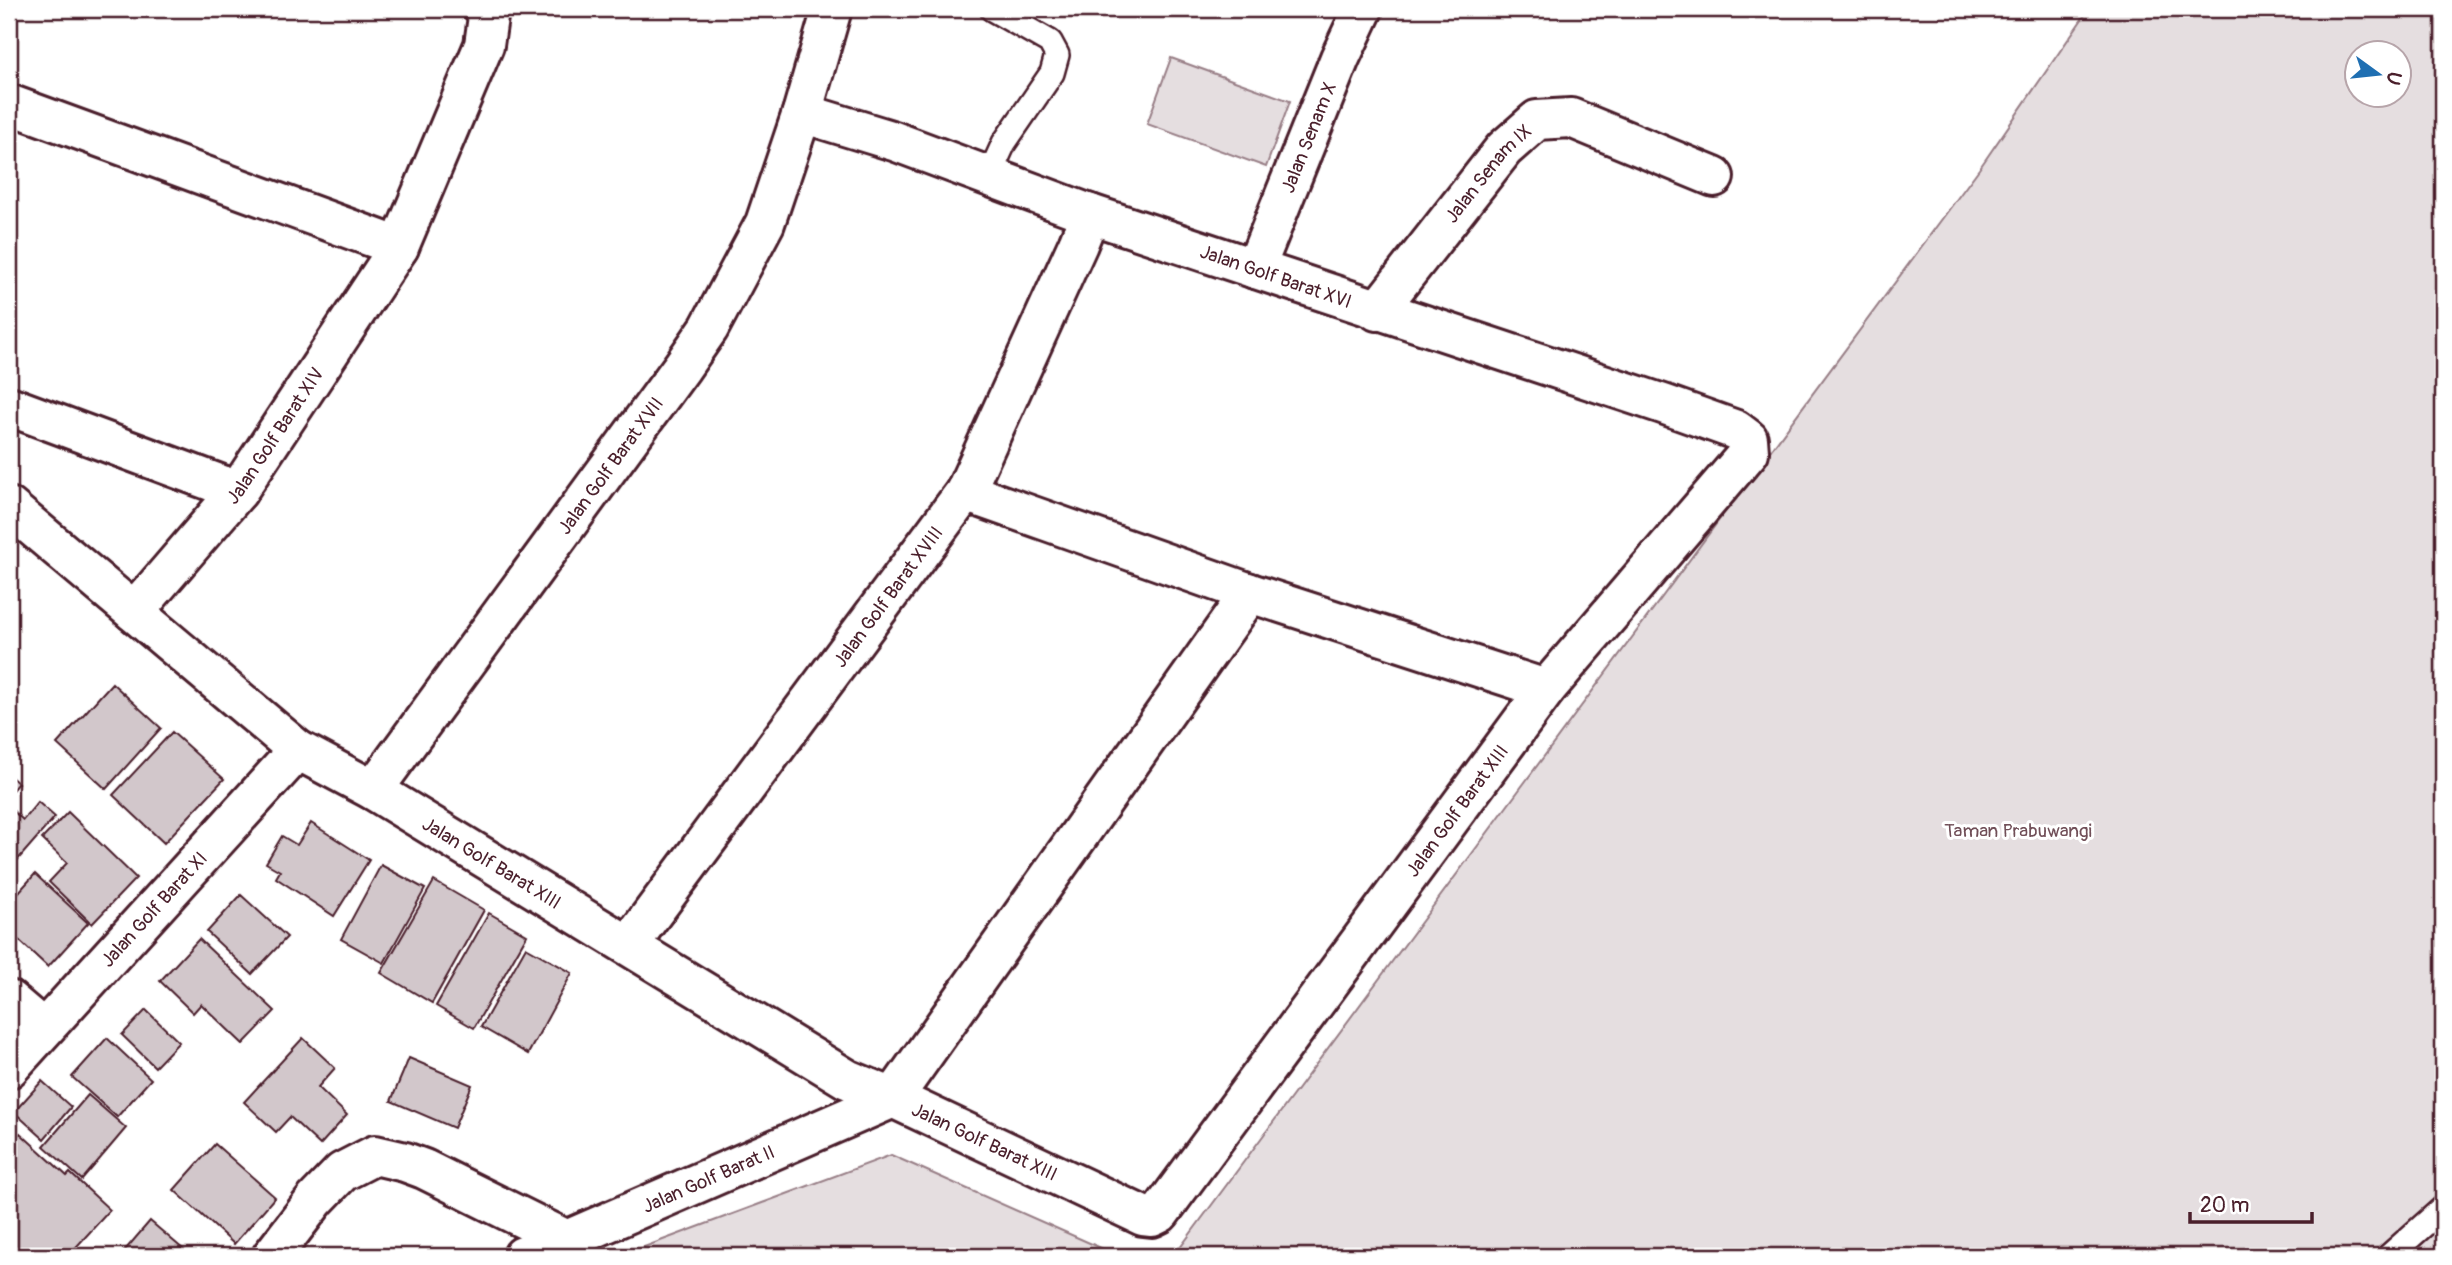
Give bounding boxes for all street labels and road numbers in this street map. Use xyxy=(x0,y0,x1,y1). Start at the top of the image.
street label: Jalan Senam X xyxy=(1276,79,1342,196)
street label: Jalan Senam IX xyxy=(1440,119,1537,228)
street label: Jalan Golf Barat XVI xyxy=(1197,240,1355,314)
street label: Jalan Golf Barat XIV xyxy=(221,363,329,509)
street label: Jalan Golf Barat XVII xyxy=(553,393,669,539)
street label: Jalan Golf Barat XVIII xyxy=(828,522,948,672)
street label: Jalan Golf Barat XIII xyxy=(1401,740,1514,882)
street label: Jalan Golf Barat XIII xyxy=(418,812,565,915)
street label: Jalan Golf Barat XI xyxy=(96,847,213,972)
street label: Jalan Golf Barat XIII xyxy=(908,1098,1061,1187)
street label: Jalan Golf Barat II xyxy=(639,1140,779,1219)

